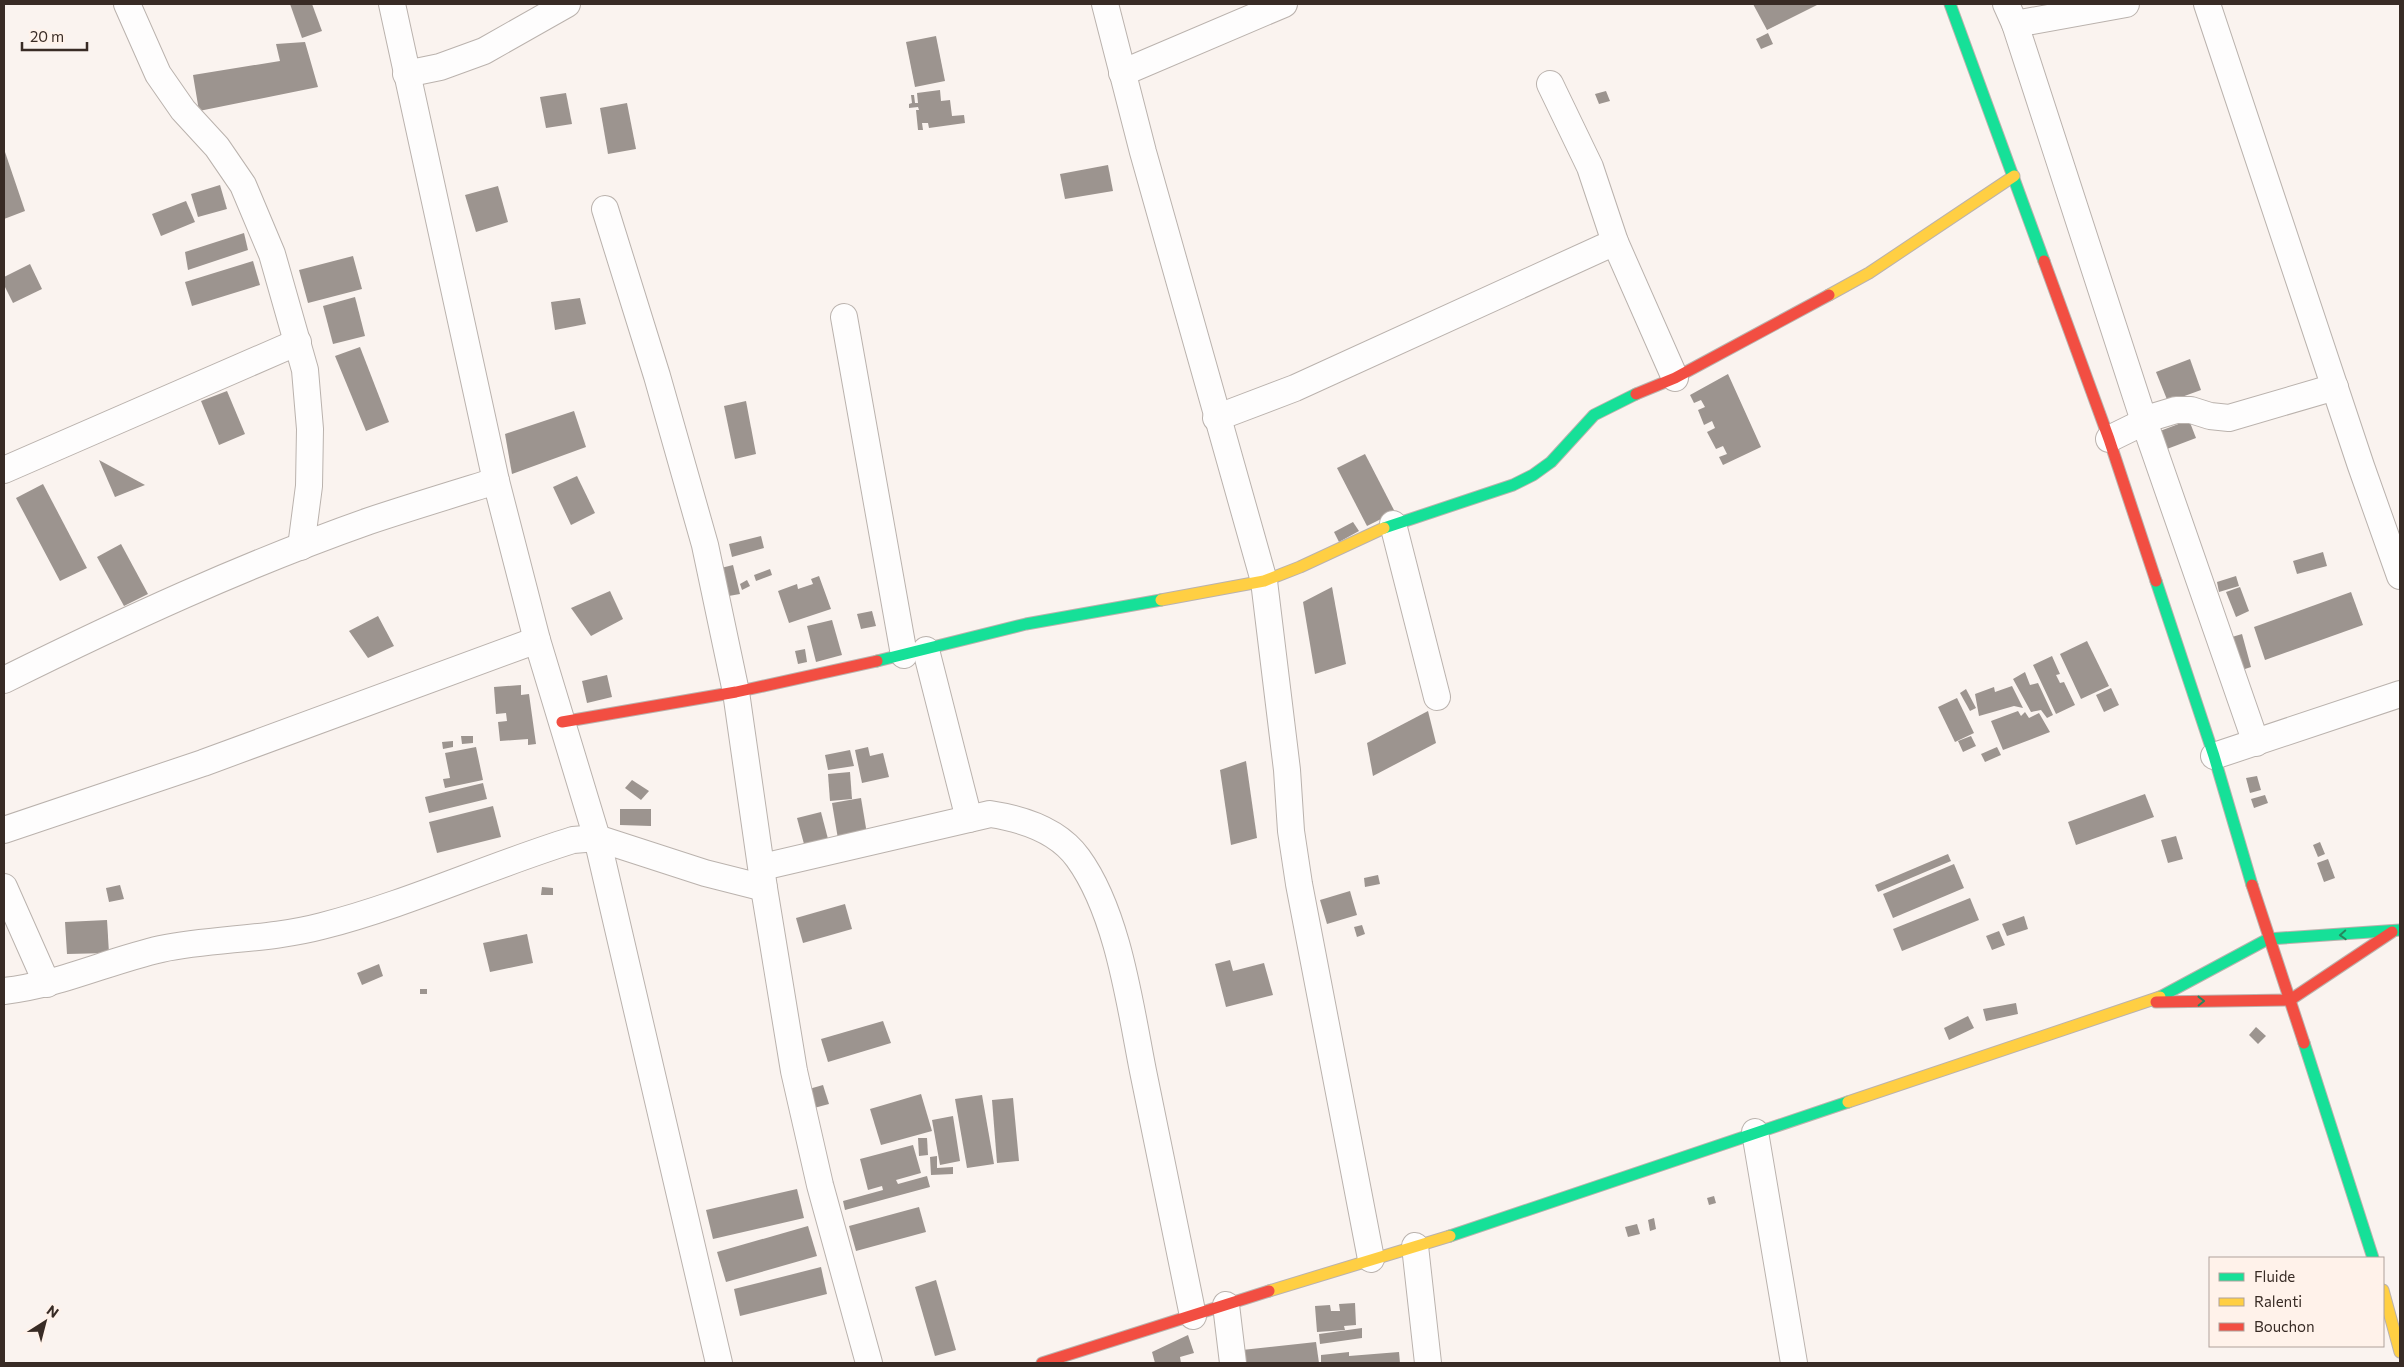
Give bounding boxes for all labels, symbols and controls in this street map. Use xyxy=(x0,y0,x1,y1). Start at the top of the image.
scale bar xyxy=(22,20,88,52)
text: 20 m xyxy=(30,27,64,45)
one-way arrow xyxy=(2339,929,2347,940)
one-way arrow xyxy=(2197,996,2205,1007)
legend xyxy=(2209,1257,2384,1347)
text: Fluide xyxy=(2254,1267,2295,1285)
text: Ralenti xyxy=(2254,1292,2302,1310)
north arrow xyxy=(20,1297,70,1347)
text: N xyxy=(44,1301,62,1321)
text: Bouchon xyxy=(2254,1317,2315,1335)

